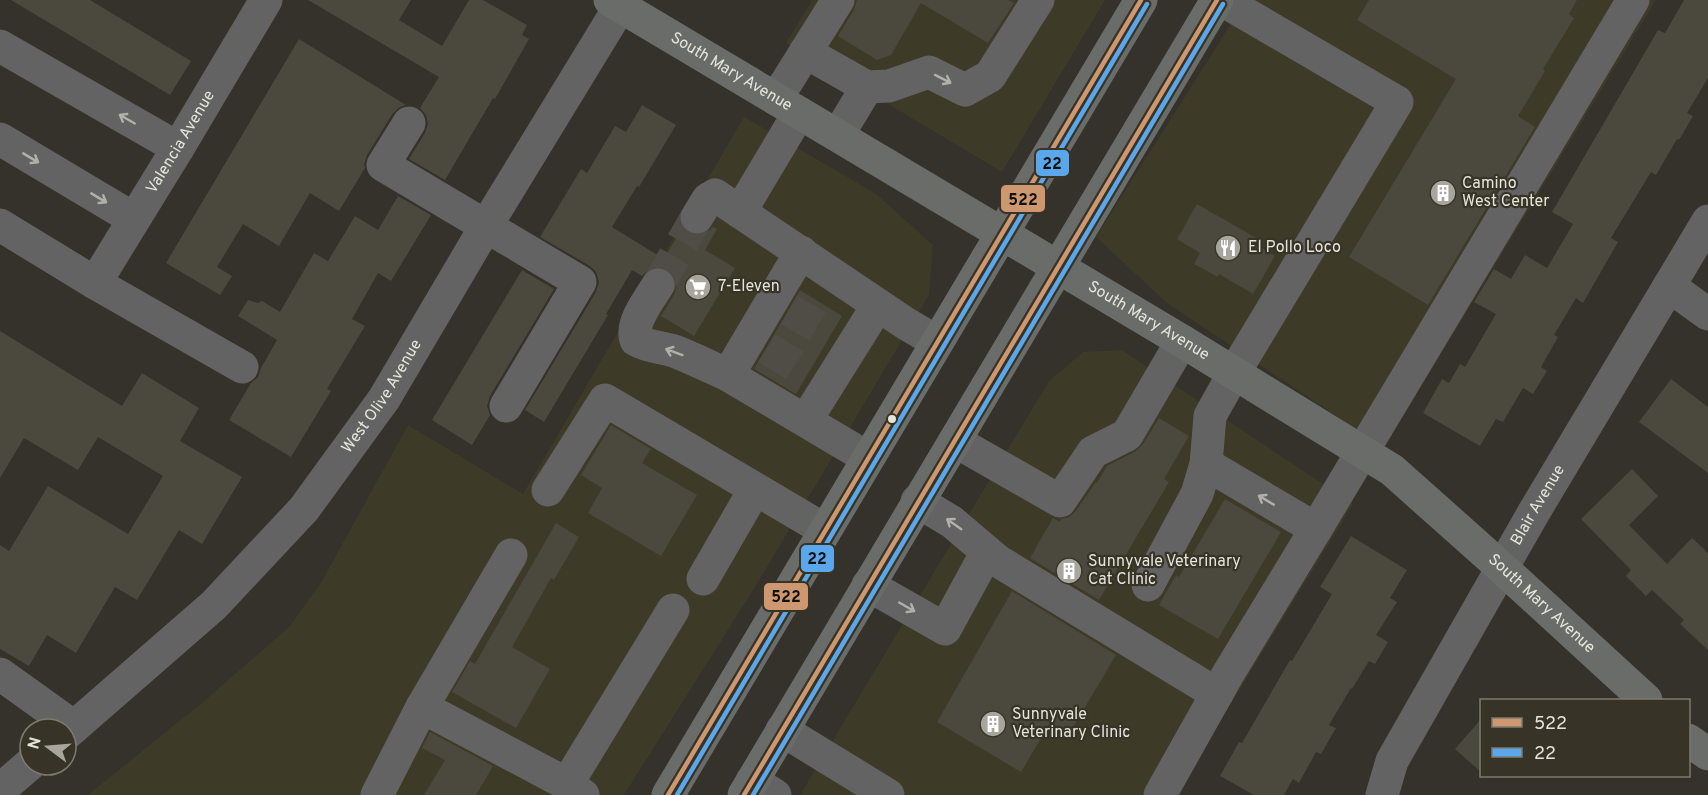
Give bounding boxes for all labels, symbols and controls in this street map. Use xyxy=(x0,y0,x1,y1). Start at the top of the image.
street label: South Mary Avenue xyxy=(667,28,796,116)
one-way arrow xyxy=(933,73,951,85)
street label: Valencia Avenue xyxy=(142,87,220,198)
one-way arrow xyxy=(119,113,136,125)
line badge: 22 xyxy=(1035,149,1070,177)
one-way arrow xyxy=(23,152,40,164)
text: 22 xyxy=(1042,155,1062,175)
place label: Camino West Center xyxy=(1462,174,1550,212)
building icon: Camino West Center xyxy=(1428,178,1458,208)
line badge: 522 xyxy=(1000,184,1046,213)
text: 522 xyxy=(1008,191,1038,211)
one-way arrow xyxy=(90,192,107,204)
restaurant icon: El Pollo Loco xyxy=(1213,233,1243,263)
place label: El Pollo Loco xyxy=(1248,238,1341,258)
supermarket icon: 7-Eleven xyxy=(683,272,713,302)
place label: 7-Eleven xyxy=(718,277,780,297)
street label: South Mary Avenue xyxy=(1084,277,1213,365)
street label: West Olive Avenue xyxy=(338,336,427,457)
one-way arrow xyxy=(666,346,684,357)
unlabelled marker xyxy=(886,413,898,425)
street label: Blair Avenue xyxy=(1507,461,1570,549)
one-way arrow xyxy=(1258,493,1275,505)
one-way arrow xyxy=(947,518,963,530)
line badge: 22 xyxy=(800,544,835,573)
text: 22 xyxy=(807,550,827,570)
street label: South Mary Avenue xyxy=(1484,550,1599,658)
place label: Sunnyvale Veterinary Cat Clinic xyxy=(1088,552,1241,590)
building icon: Sunnyvale Veterinary Cat Clinic xyxy=(1054,556,1084,586)
line badge: 522 xyxy=(763,582,809,611)
text: 522 xyxy=(771,588,801,608)
one-way arrow xyxy=(897,602,915,613)
legend xyxy=(1480,699,1690,777)
place label: Sunnyvale Veterinary Clinic xyxy=(1012,705,1130,743)
building icon: Sunnyvale Veterinary Clinic xyxy=(978,709,1008,739)
text: 522 xyxy=(1534,713,1567,736)
north arrow xyxy=(18,717,78,777)
text: N xyxy=(24,735,47,752)
text: 22 xyxy=(1534,743,1556,766)

